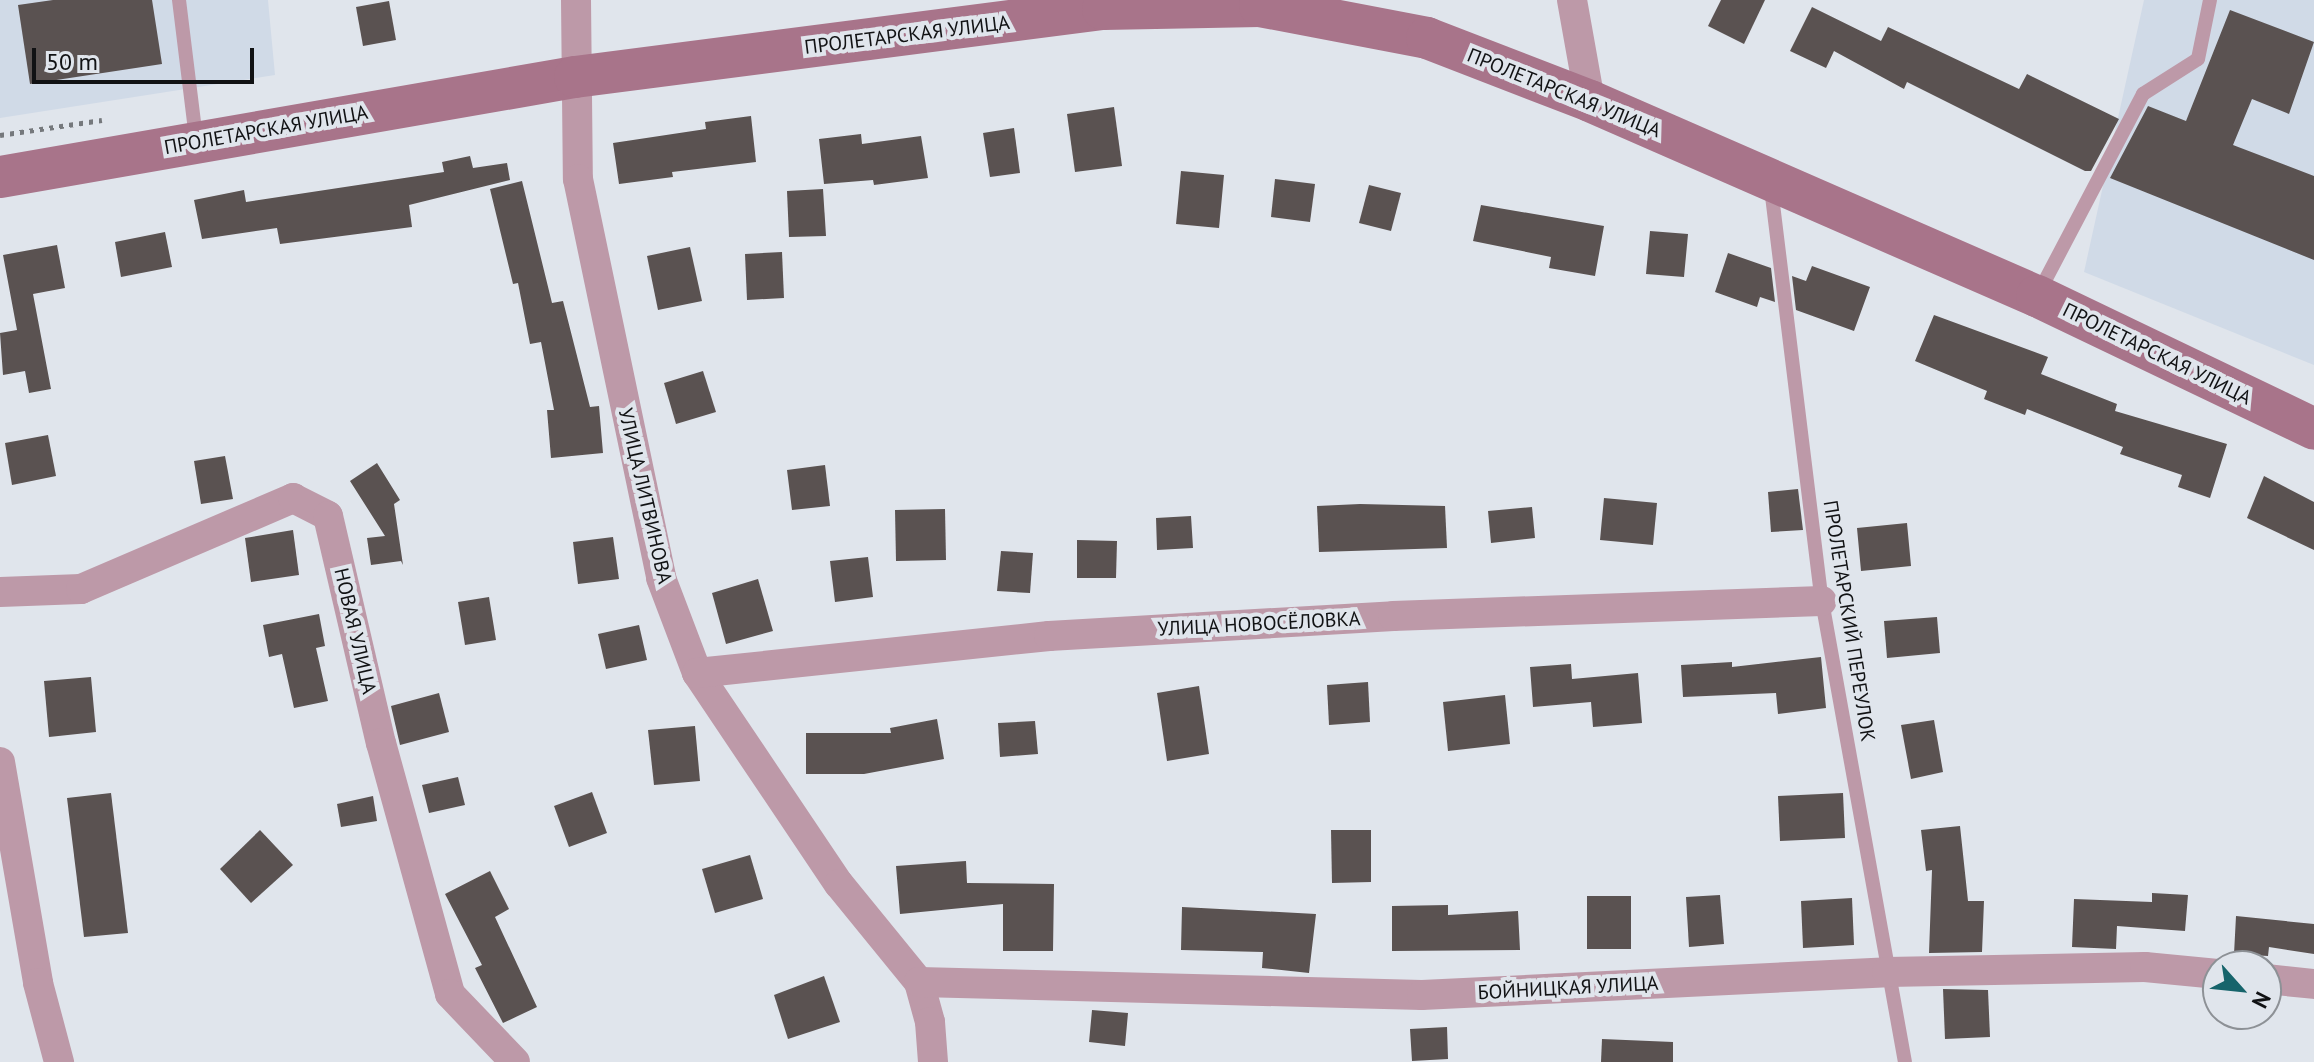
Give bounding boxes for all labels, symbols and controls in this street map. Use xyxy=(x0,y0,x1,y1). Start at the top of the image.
street label: ПРОЛЕТАРСКАЯ УЛИЦА xyxy=(803,10,1011,60)
scale bar xyxy=(36,32,258,82)
street label: ПРОЛЕТАРСКАЯ УЛИЦА xyxy=(1464,43,1664,143)
text: 50 m xyxy=(46,46,98,77)
street label: ПРОЛЕТАРСКАЯ УЛИЦА xyxy=(162,100,370,160)
street label: ПРОЛЕТАРСКАЯ УЛИЦА xyxy=(2059,298,2255,410)
street label: УЛИЦА ЛИТВИНОВА xyxy=(613,405,677,587)
street label: ПРОЛЕТАРСКИЙ ПЕРЕУЛОК xyxy=(1818,499,1880,743)
street label: НОВАЯ УЛИЦА xyxy=(329,565,381,697)
street label: УЛИЦА НОВОСЁЛОВКА xyxy=(1157,607,1361,641)
north arrow xyxy=(2202,950,2282,1030)
street label: БОЙНИЦКАЯ УЛИЦА xyxy=(1477,971,1659,1005)
text: N xyxy=(2246,987,2277,1013)

